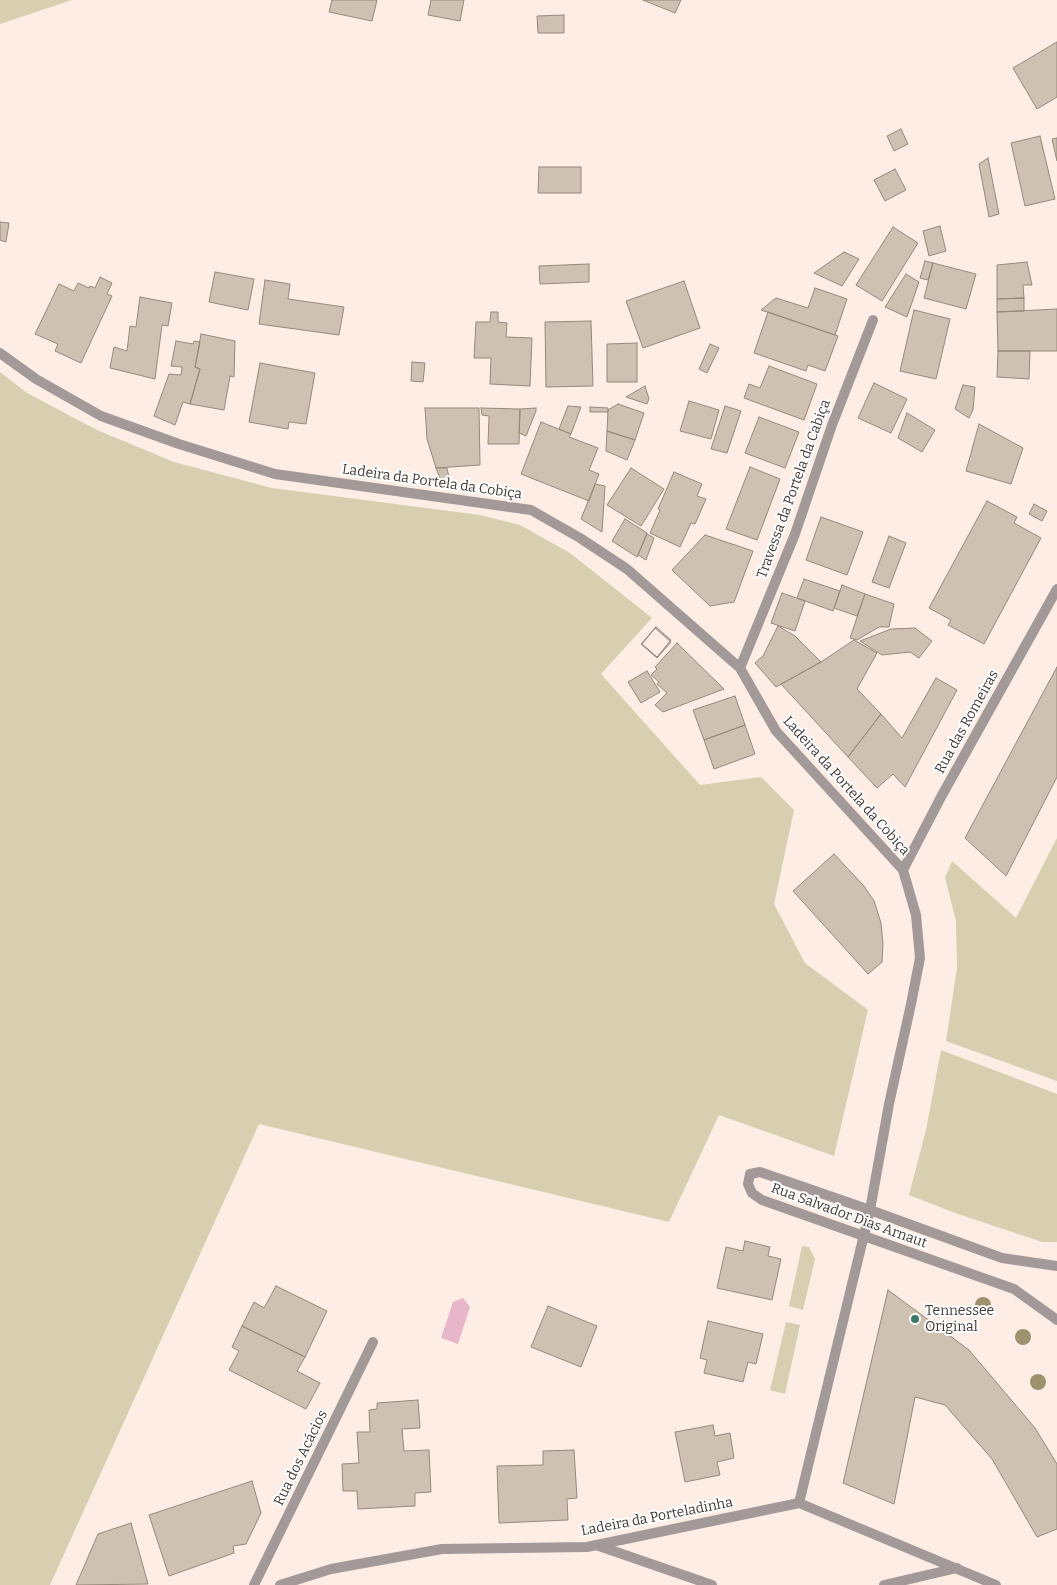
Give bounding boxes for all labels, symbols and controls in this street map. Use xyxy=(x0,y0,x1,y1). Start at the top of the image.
street label: Travessa da Portela da Cabiça xyxy=(754,397,834,581)
street label: Ladeira da Portela da Cobiça xyxy=(341,461,523,503)
street label: Rua das Romeiras xyxy=(932,667,1002,777)
street label: Ladeira da Portela da Cobiça xyxy=(779,713,913,859)
street label: Rua Salvador Dias Arnaut xyxy=(769,1180,929,1252)
place label: Tennessee Original xyxy=(925,1303,994,1335)
marker: Tennessee Original xyxy=(909,1313,921,1325)
street label: Rua dos Acácios xyxy=(271,1408,331,1508)
street label: Ladeira da Porteladinha xyxy=(580,1494,734,1540)

